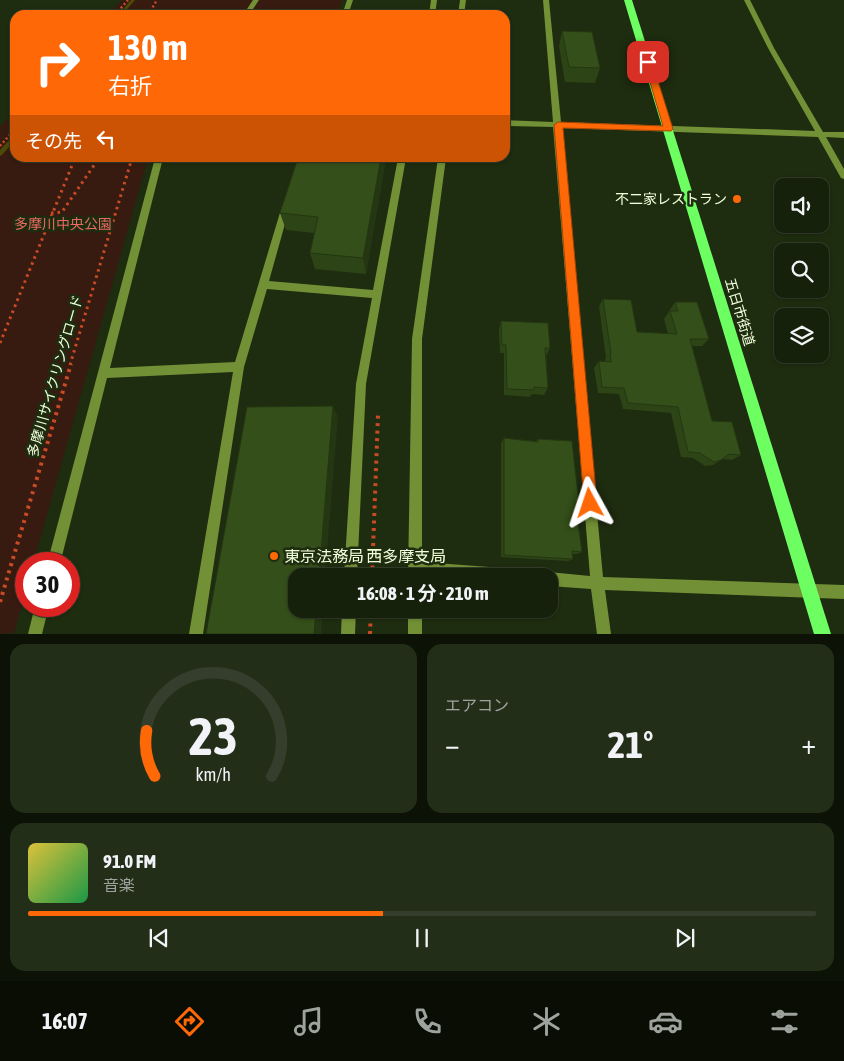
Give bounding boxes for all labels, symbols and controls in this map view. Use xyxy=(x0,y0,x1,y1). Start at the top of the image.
text: 130 m xyxy=(108,27,187,67)
icon: right xyxy=(25,30,90,95)
pin xyxy=(627,41,669,83)
icon: arrive xyxy=(634,48,662,76)
text: 右折 xyxy=(108,73,152,99)
icon: left xyxy=(92,125,120,153)
text: その先 xyxy=(25,130,82,152)
map controls xyxy=(774,178,829,363)
button: sound xyxy=(774,178,829,233)
place label: 不二家レストラン xyxy=(615,191,727,207)
marker: 不二家レストラン xyxy=(731,193,743,205)
park label: 多摩川中央公園 xyxy=(14,216,112,232)
button: search xyxy=(774,243,829,298)
street label: 五日市街道 xyxy=(722,276,758,348)
street label: 多摩川サイクリングロード xyxy=(24,293,86,459)
button: layers xyxy=(774,308,829,363)
position arrow xyxy=(563,476,615,528)
place label: 東京法務局 西多摩支局 xyxy=(284,547,446,565)
marker: 東京法務局 西多摩支局 xyxy=(268,550,280,562)
speed limit sign: 30 xyxy=(15,552,80,617)
text: 16:08 · 1 分 · 210 m xyxy=(357,582,489,604)
text: エアコン xyxy=(445,696,509,714)
text: 23 xyxy=(189,706,238,766)
text: 21° xyxy=(607,723,654,766)
text: − xyxy=(445,728,460,760)
text: + xyxy=(801,728,816,760)
text: km/h xyxy=(196,764,231,785)
text: 91.0 FM xyxy=(103,850,156,872)
text: 音楽 xyxy=(103,876,135,894)
icon: previous xyxy=(145,924,173,952)
icon: pause xyxy=(408,924,436,952)
icon: next xyxy=(671,924,699,952)
icon: directions xyxy=(172,1004,207,1039)
icon: music xyxy=(291,1004,326,1039)
icon: phone xyxy=(410,1004,445,1039)
icon: climate xyxy=(529,1004,564,1039)
icon: car xyxy=(648,1004,683,1039)
icon: filters xyxy=(767,1004,802,1039)
text: 16:07 xyxy=(42,1008,88,1034)

